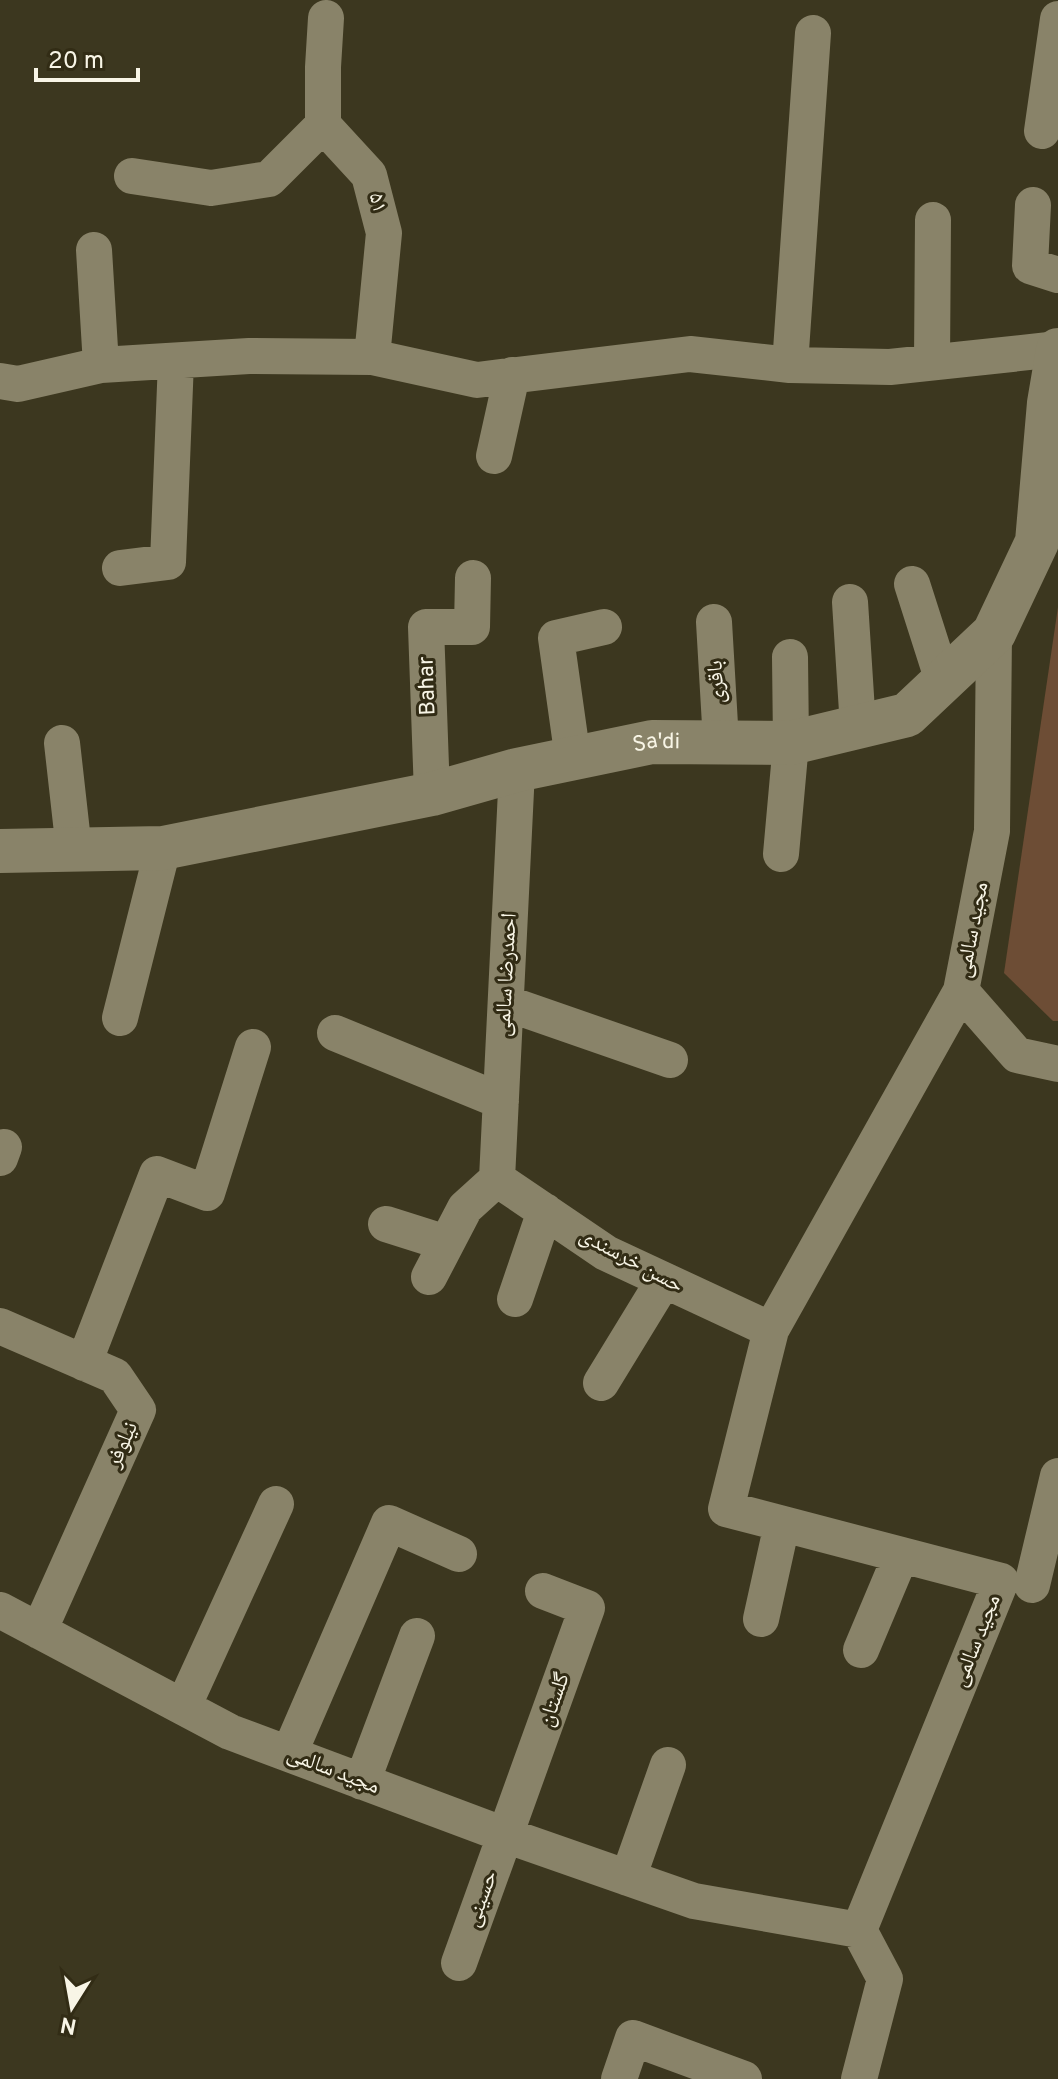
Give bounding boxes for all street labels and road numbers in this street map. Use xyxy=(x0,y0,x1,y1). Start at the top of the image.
street label: ۵۱ xyxy=(362,190,392,216)
street label: Bahar xyxy=(413,656,443,716)
street label: باقری xyxy=(702,660,732,704)
street label: Sa'di xyxy=(630,728,680,759)
street label: مجید سالمی xyxy=(950,880,996,980)
street label: احمدرضا سالمی xyxy=(490,912,524,1038)
street label: حسن خرسندی xyxy=(574,1222,688,1300)
street label: نیلوفر xyxy=(101,1418,145,1473)
street label: مجید سالمی xyxy=(946,1591,1008,1691)
street label: گلستان xyxy=(533,1669,577,1731)
street label: مجید سالمی xyxy=(283,1741,383,1801)
street label: حسینی xyxy=(459,1867,505,1931)

